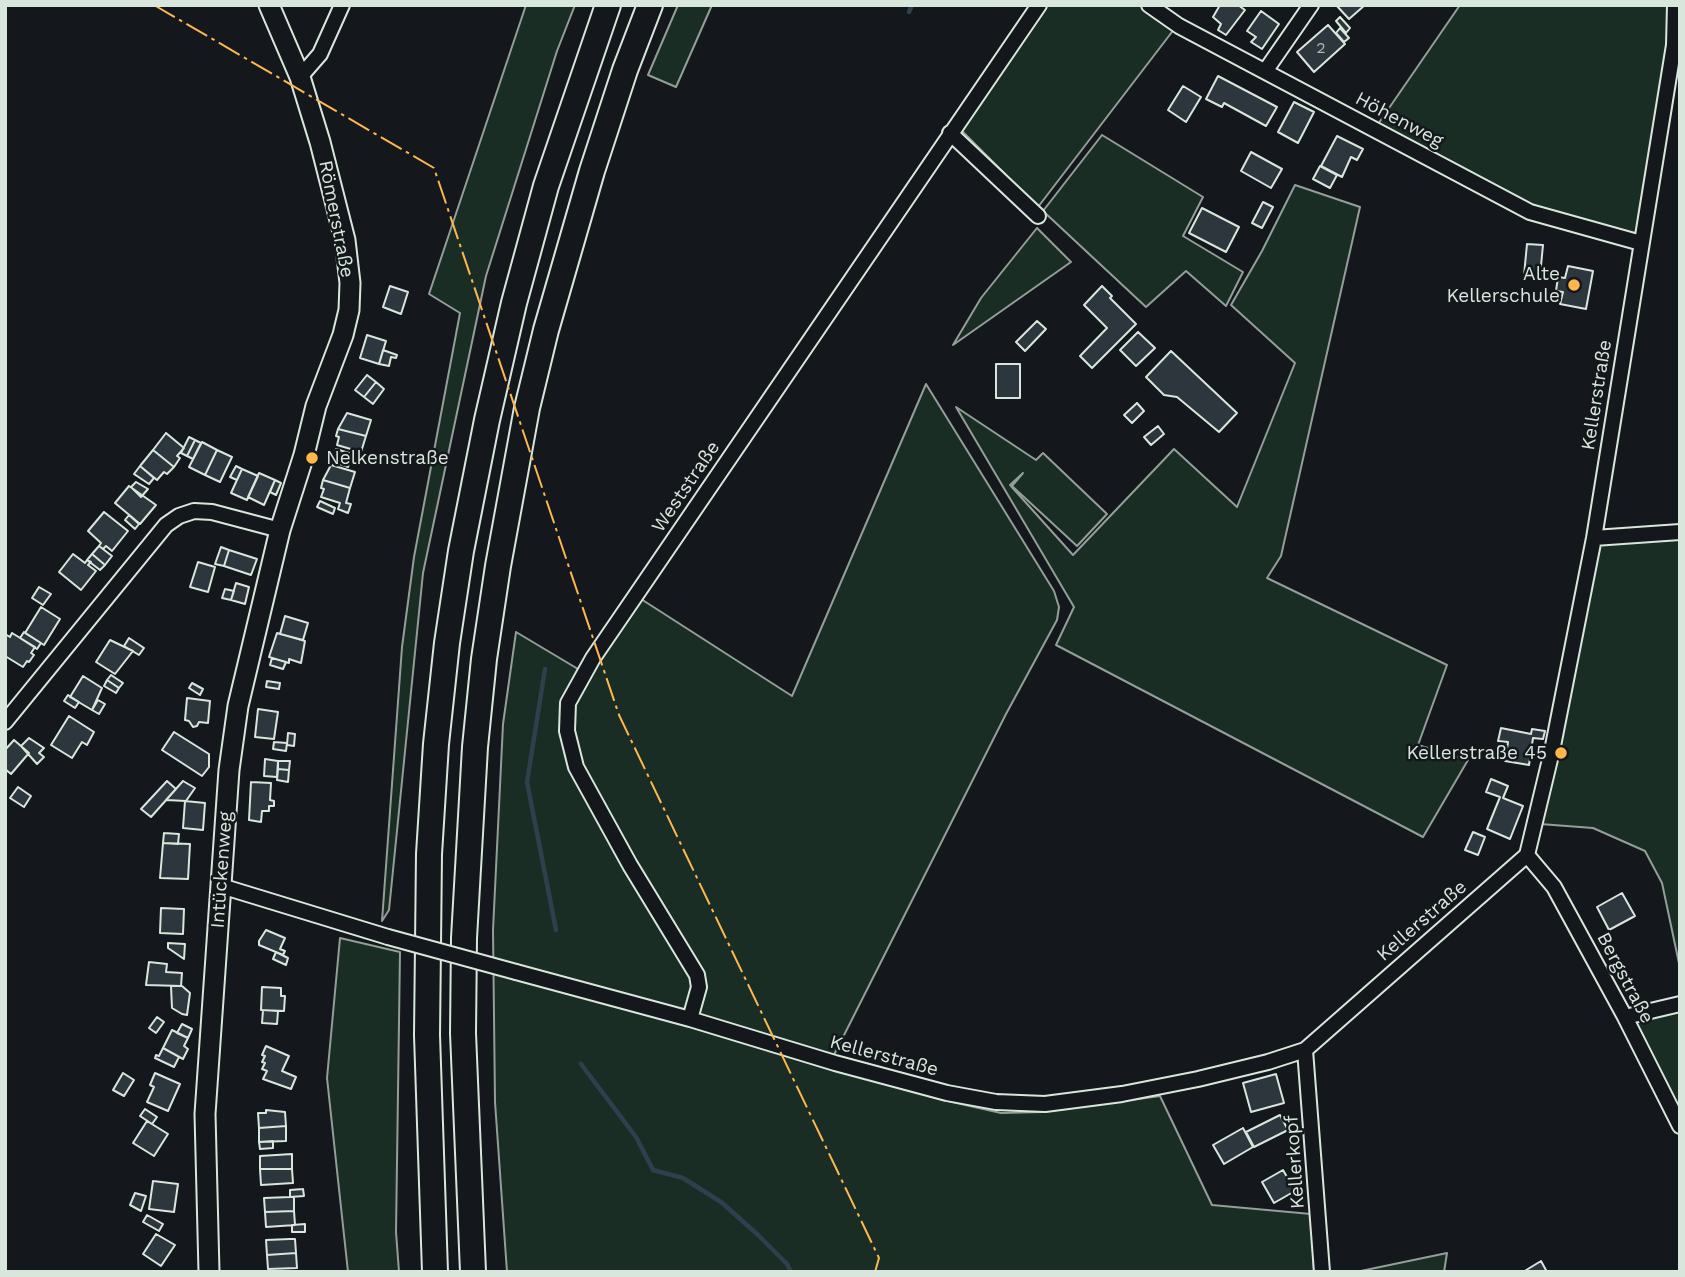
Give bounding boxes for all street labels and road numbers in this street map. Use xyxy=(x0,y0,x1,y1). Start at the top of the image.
street label: Höhenweg xyxy=(1351,87,1447,153)
street label: Römerstraße xyxy=(313,158,359,280)
street label: Kellerstraße xyxy=(1577,338,1617,452)
street label: Weststraße xyxy=(647,437,725,537)
street label: Intückenweg xyxy=(207,811,237,929)
street label: Kellerstraße xyxy=(1372,876,1472,966)
street label: Bergstraße xyxy=(1592,929,1658,1027)
street label: Kellerstraße xyxy=(827,1031,941,1081)
street label: Kellerkopf xyxy=(1280,1114,1310,1210)

